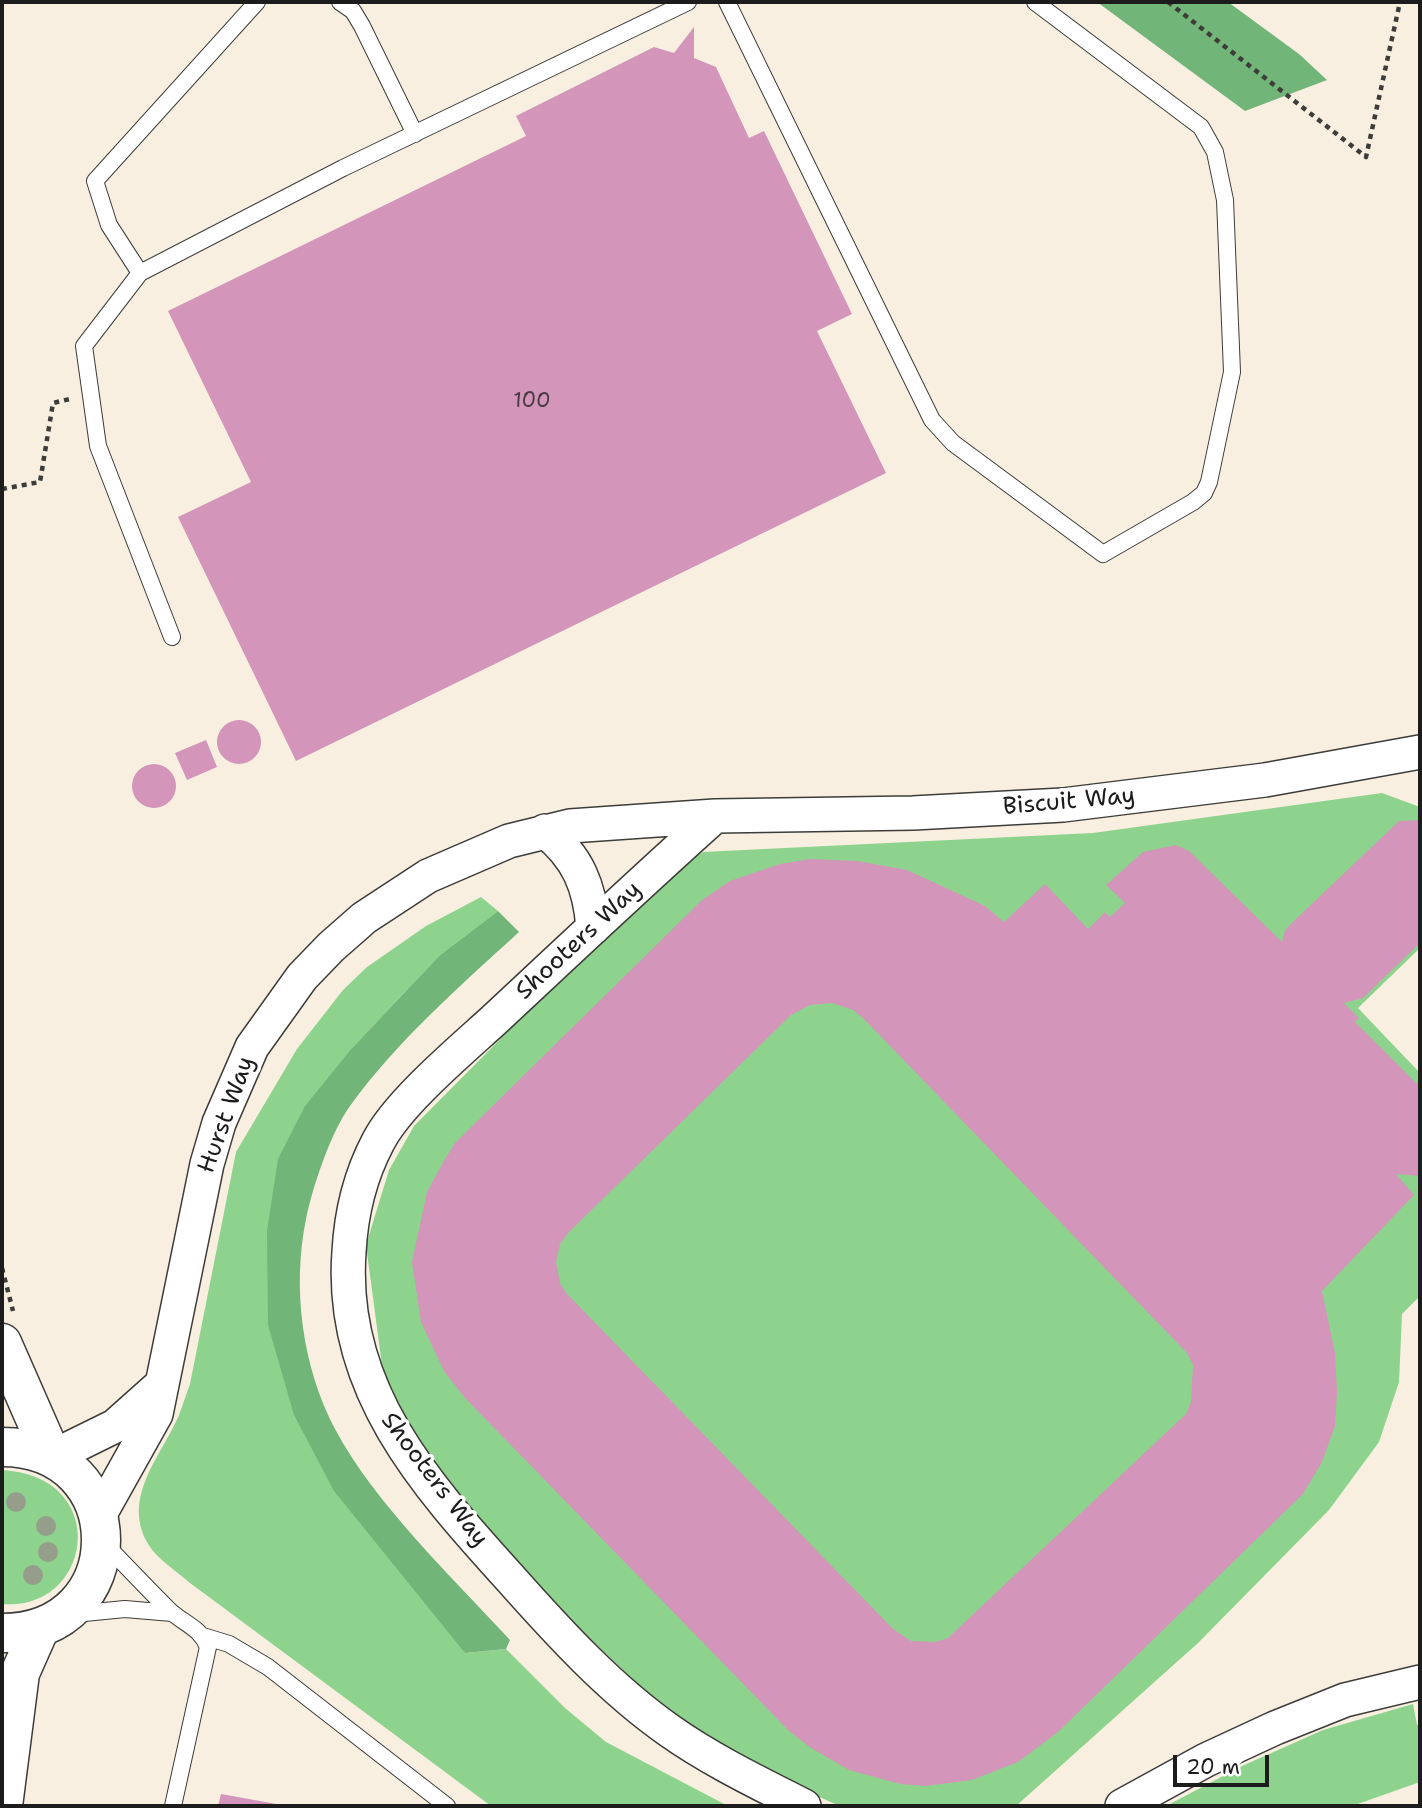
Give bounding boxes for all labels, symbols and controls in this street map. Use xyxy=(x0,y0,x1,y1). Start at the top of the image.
house number: 100 xyxy=(513,389,551,415)
street label: Biscuit Way xyxy=(1002,782,1136,822)
street label: Shooters Way xyxy=(510,876,648,1006)
street label: Hurst Way xyxy=(193,1053,261,1177)
street label: Shooters Way xyxy=(374,1407,494,1553)
scale bar xyxy=(1177,1742,1273,1786)
text: 20 m xyxy=(1186,1753,1240,1781)

